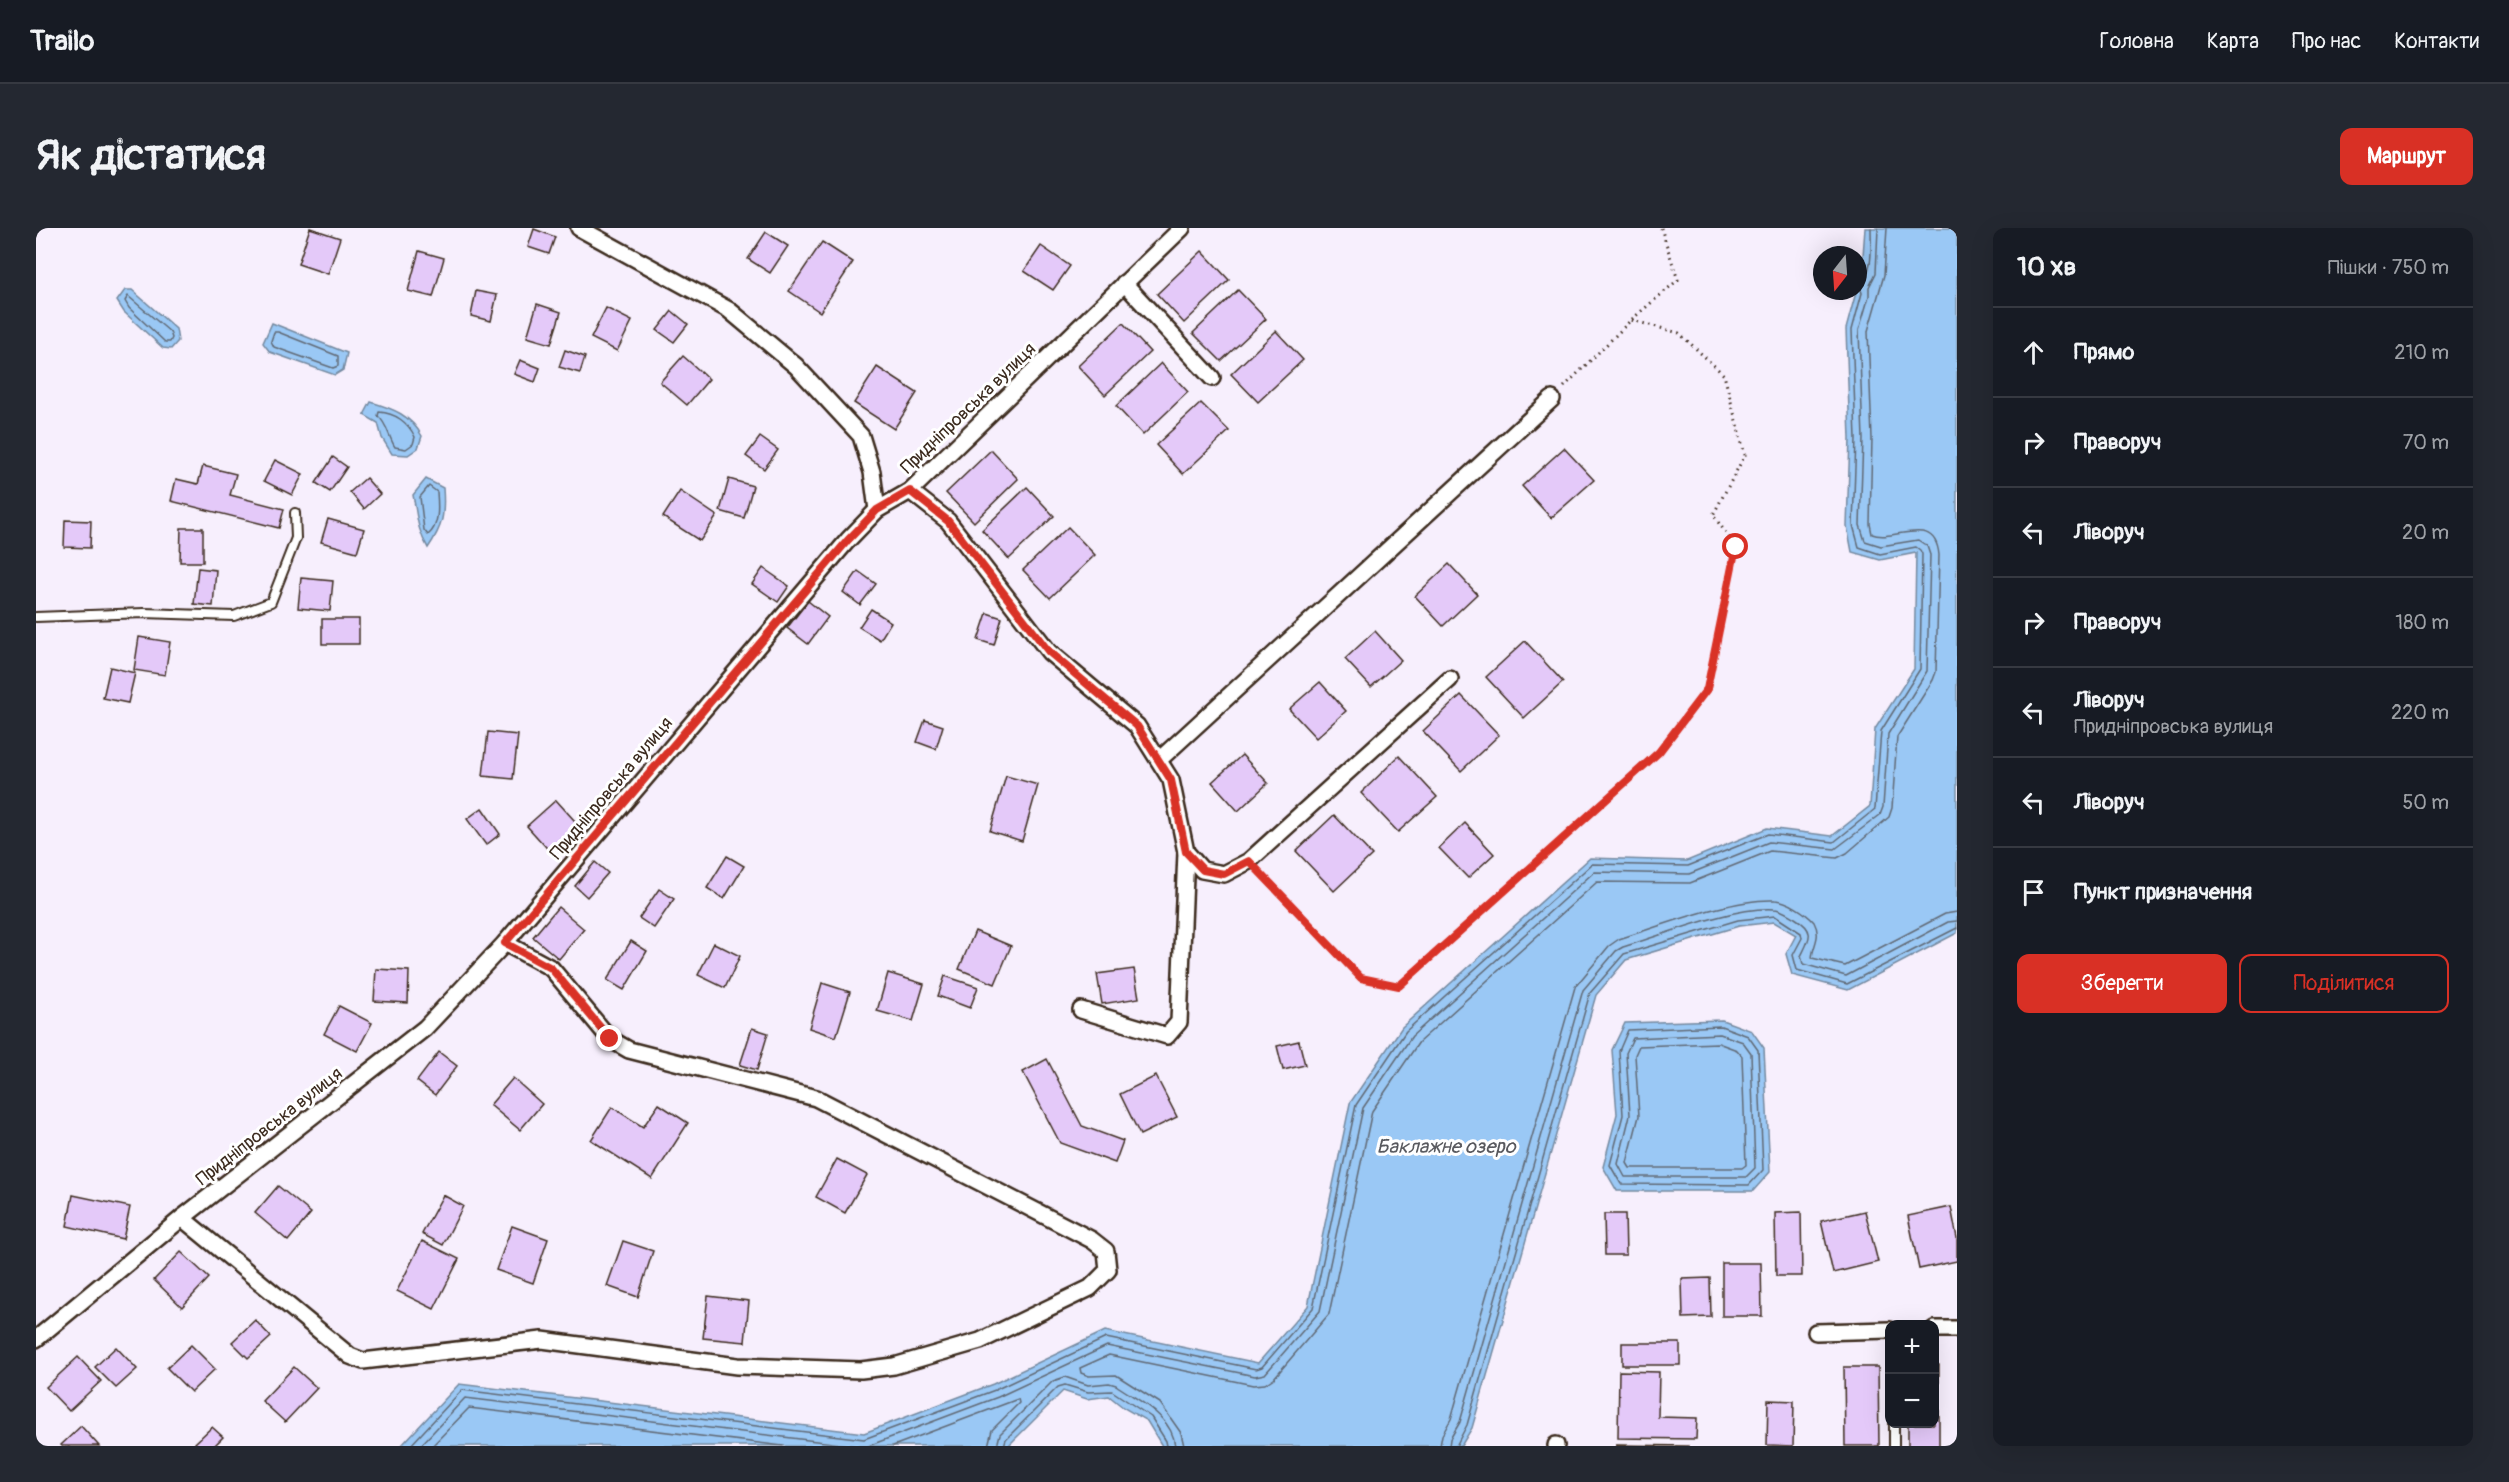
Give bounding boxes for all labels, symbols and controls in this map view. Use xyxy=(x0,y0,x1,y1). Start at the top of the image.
text: Trailo xyxy=(30,24,94,59)
text: Головна xyxy=(2100,28,2174,55)
text: Карта xyxy=(2207,28,2259,55)
text: Про нас xyxy=(2292,28,2361,55)
text: Контакти xyxy=(2394,28,2479,55)
button: Маршрут xyxy=(2340,128,2473,185)
text: Як дістатися xyxy=(36,130,266,182)
north arrow xyxy=(1813,246,1867,300)
text: 10 хв xyxy=(2017,251,2076,283)
text: Пішки · 750 m xyxy=(2328,255,2449,280)
icon: ahead xyxy=(2017,336,2050,369)
street label: Придніпровська вулиця xyxy=(896,338,1041,479)
text: Прямо xyxy=(2074,338,2134,366)
text: 210 m xyxy=(2394,340,2449,365)
icon: right xyxy=(2017,426,2050,459)
text: Праворуч xyxy=(2074,428,2161,456)
text: 70 m xyxy=(2403,430,2449,455)
icon: left xyxy=(2017,516,2050,549)
text: Ліворуч xyxy=(2074,518,2145,546)
text: 20 m xyxy=(2402,520,2449,545)
route start xyxy=(1722,533,1748,559)
icon: right xyxy=(2017,606,2050,639)
text: Праворуч xyxy=(2074,608,2161,636)
text: 180 m xyxy=(2395,610,2449,635)
text: Ліворуч xyxy=(2074,686,2145,714)
icon: left xyxy=(2017,696,2050,729)
text: 220 m xyxy=(2391,700,2449,725)
street label: Придніпровська вулиця xyxy=(545,712,678,864)
text: Придніпровська вулиця xyxy=(2074,714,2273,739)
icon: left xyxy=(2017,786,2050,819)
text: Ліворуч xyxy=(2074,788,2145,816)
text: 50 m xyxy=(2402,790,2449,815)
icon: arrive xyxy=(2017,876,2050,909)
text: Пункт призначення xyxy=(2074,878,2252,906)
button: Зберегти xyxy=(2017,954,2227,1013)
button: Поділитися xyxy=(2239,954,2449,1013)
route end xyxy=(596,1025,622,1051)
street label: Придніпровська вулиця xyxy=(192,1062,347,1191)
water label: Баклажне озеро xyxy=(1377,1134,1517,1159)
map controls xyxy=(1885,1320,1939,1428)
button: + xyxy=(1885,1320,1939,1374)
button: − xyxy=(1885,1374,1939,1428)

